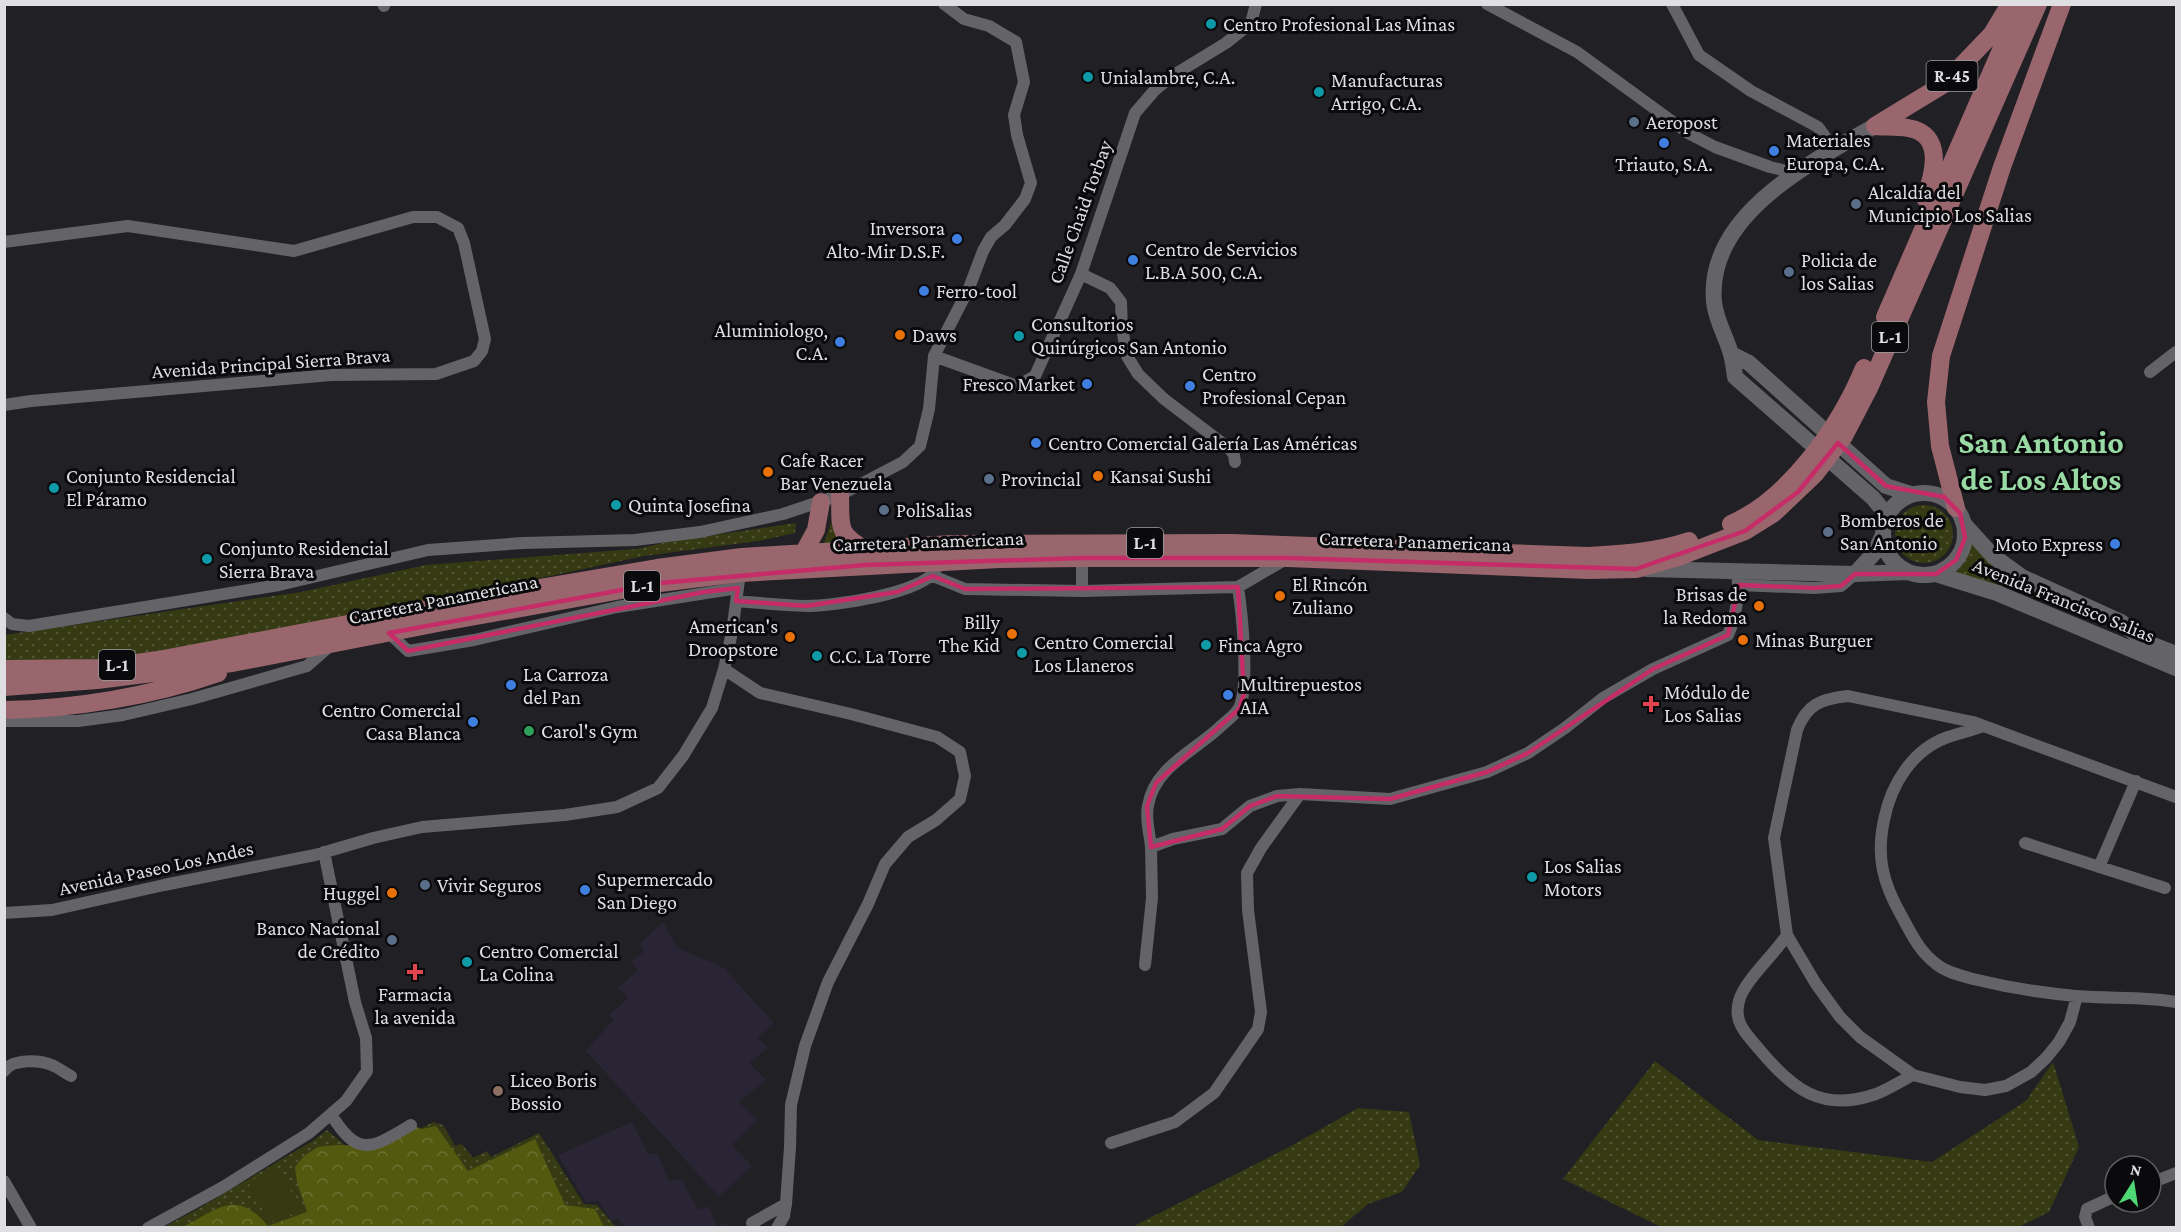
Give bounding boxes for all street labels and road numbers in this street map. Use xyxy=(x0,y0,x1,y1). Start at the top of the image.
road number: R-45 xyxy=(1926,61,1978,91)
street label: Calle Chaid Torbay xyxy=(1044,137,1117,287)
road number: L-1 xyxy=(1872,322,1908,352)
street label: Avenida Principal Sierra Brava xyxy=(151,344,391,383)
street label: Carretera Panamericana xyxy=(832,527,1024,555)
street label: Carretera Panamericana xyxy=(1319,527,1511,555)
road number: L-1 xyxy=(1127,528,1163,558)
street label: Avenida Francisco Salias xyxy=(1970,553,2158,647)
street label: Carretera Panamericana xyxy=(347,570,539,628)
road number: L-1 xyxy=(624,571,660,601)
road number: L-1 xyxy=(99,650,135,680)
street label: Avenida Paseo Los Andes xyxy=(57,837,255,899)

